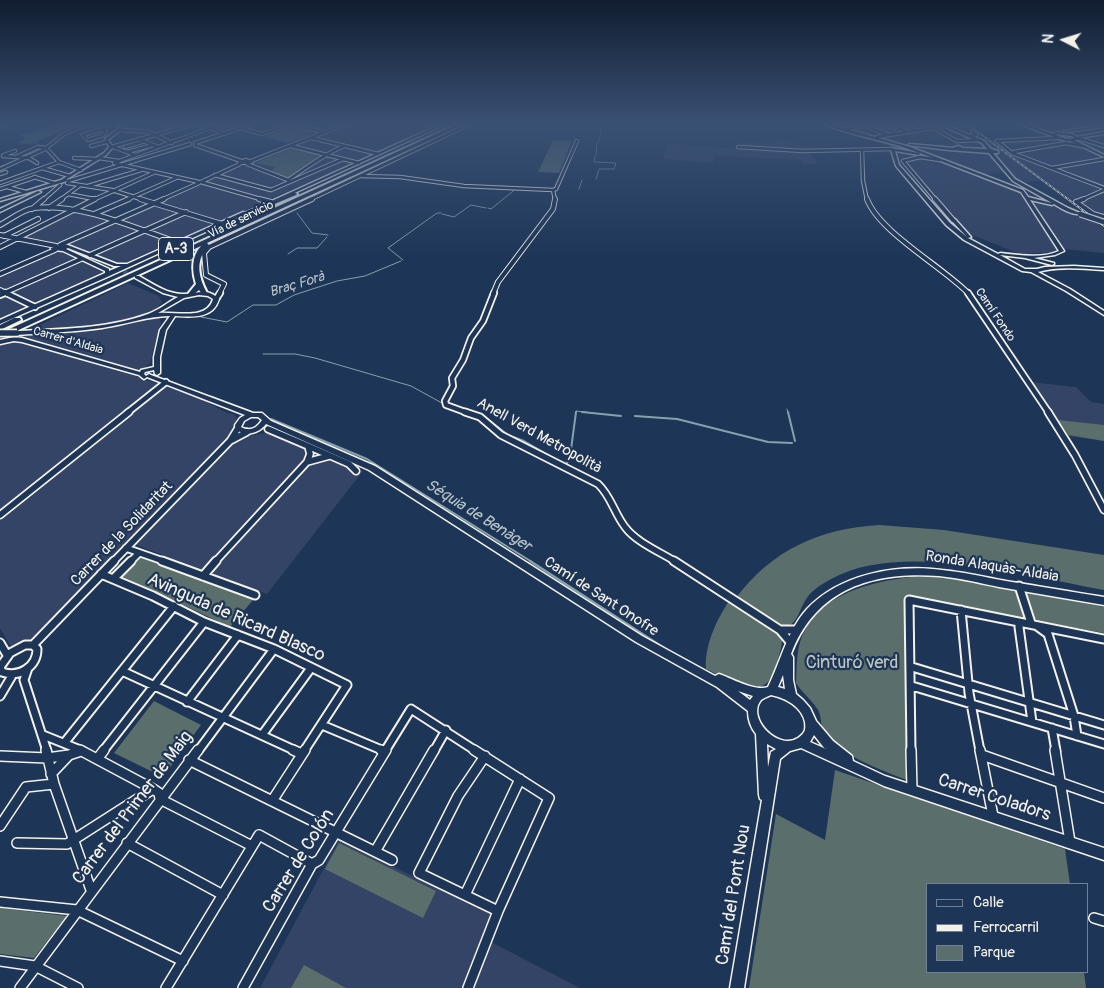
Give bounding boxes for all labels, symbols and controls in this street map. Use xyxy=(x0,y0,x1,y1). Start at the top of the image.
north arrow xyxy=(1039,15,1089,65)
text: N xyxy=(1040,33,1057,44)
street label: Vía de servicio xyxy=(206,198,276,242)
road number: A-3 xyxy=(158,238,194,260)
water label: Braç Forà xyxy=(268,269,326,301)
street label: Camí Fondo xyxy=(972,286,1018,344)
street label: Carrer d'Aldaia xyxy=(31,324,105,358)
street label: Anell Verd Metropolità xyxy=(473,394,605,478)
water label: Séquia de Benàger xyxy=(422,476,534,556)
street label: Carrer de la Solidaritat xyxy=(67,478,177,590)
street label: Ronda Alaquàs-Aldaia xyxy=(924,548,1060,586)
street label: Camí de Sant Onofre xyxy=(540,553,662,641)
street label: Avinguda de Ricard Blasco xyxy=(144,569,328,667)
park label: Cinturó verd xyxy=(806,652,898,674)
street label: Carrer del Primer de Maig xyxy=(68,727,198,889)
street label: Carrer Coladors xyxy=(935,770,1053,826)
street label: Carrer de Colón xyxy=(259,805,339,917)
street label: Camí del Pont Nou xyxy=(712,823,756,967)
legend xyxy=(926,883,1089,973)
text: Calle xyxy=(973,893,1004,912)
text: Ferrocarril xyxy=(973,918,1039,937)
text: Parque xyxy=(973,943,1015,962)

